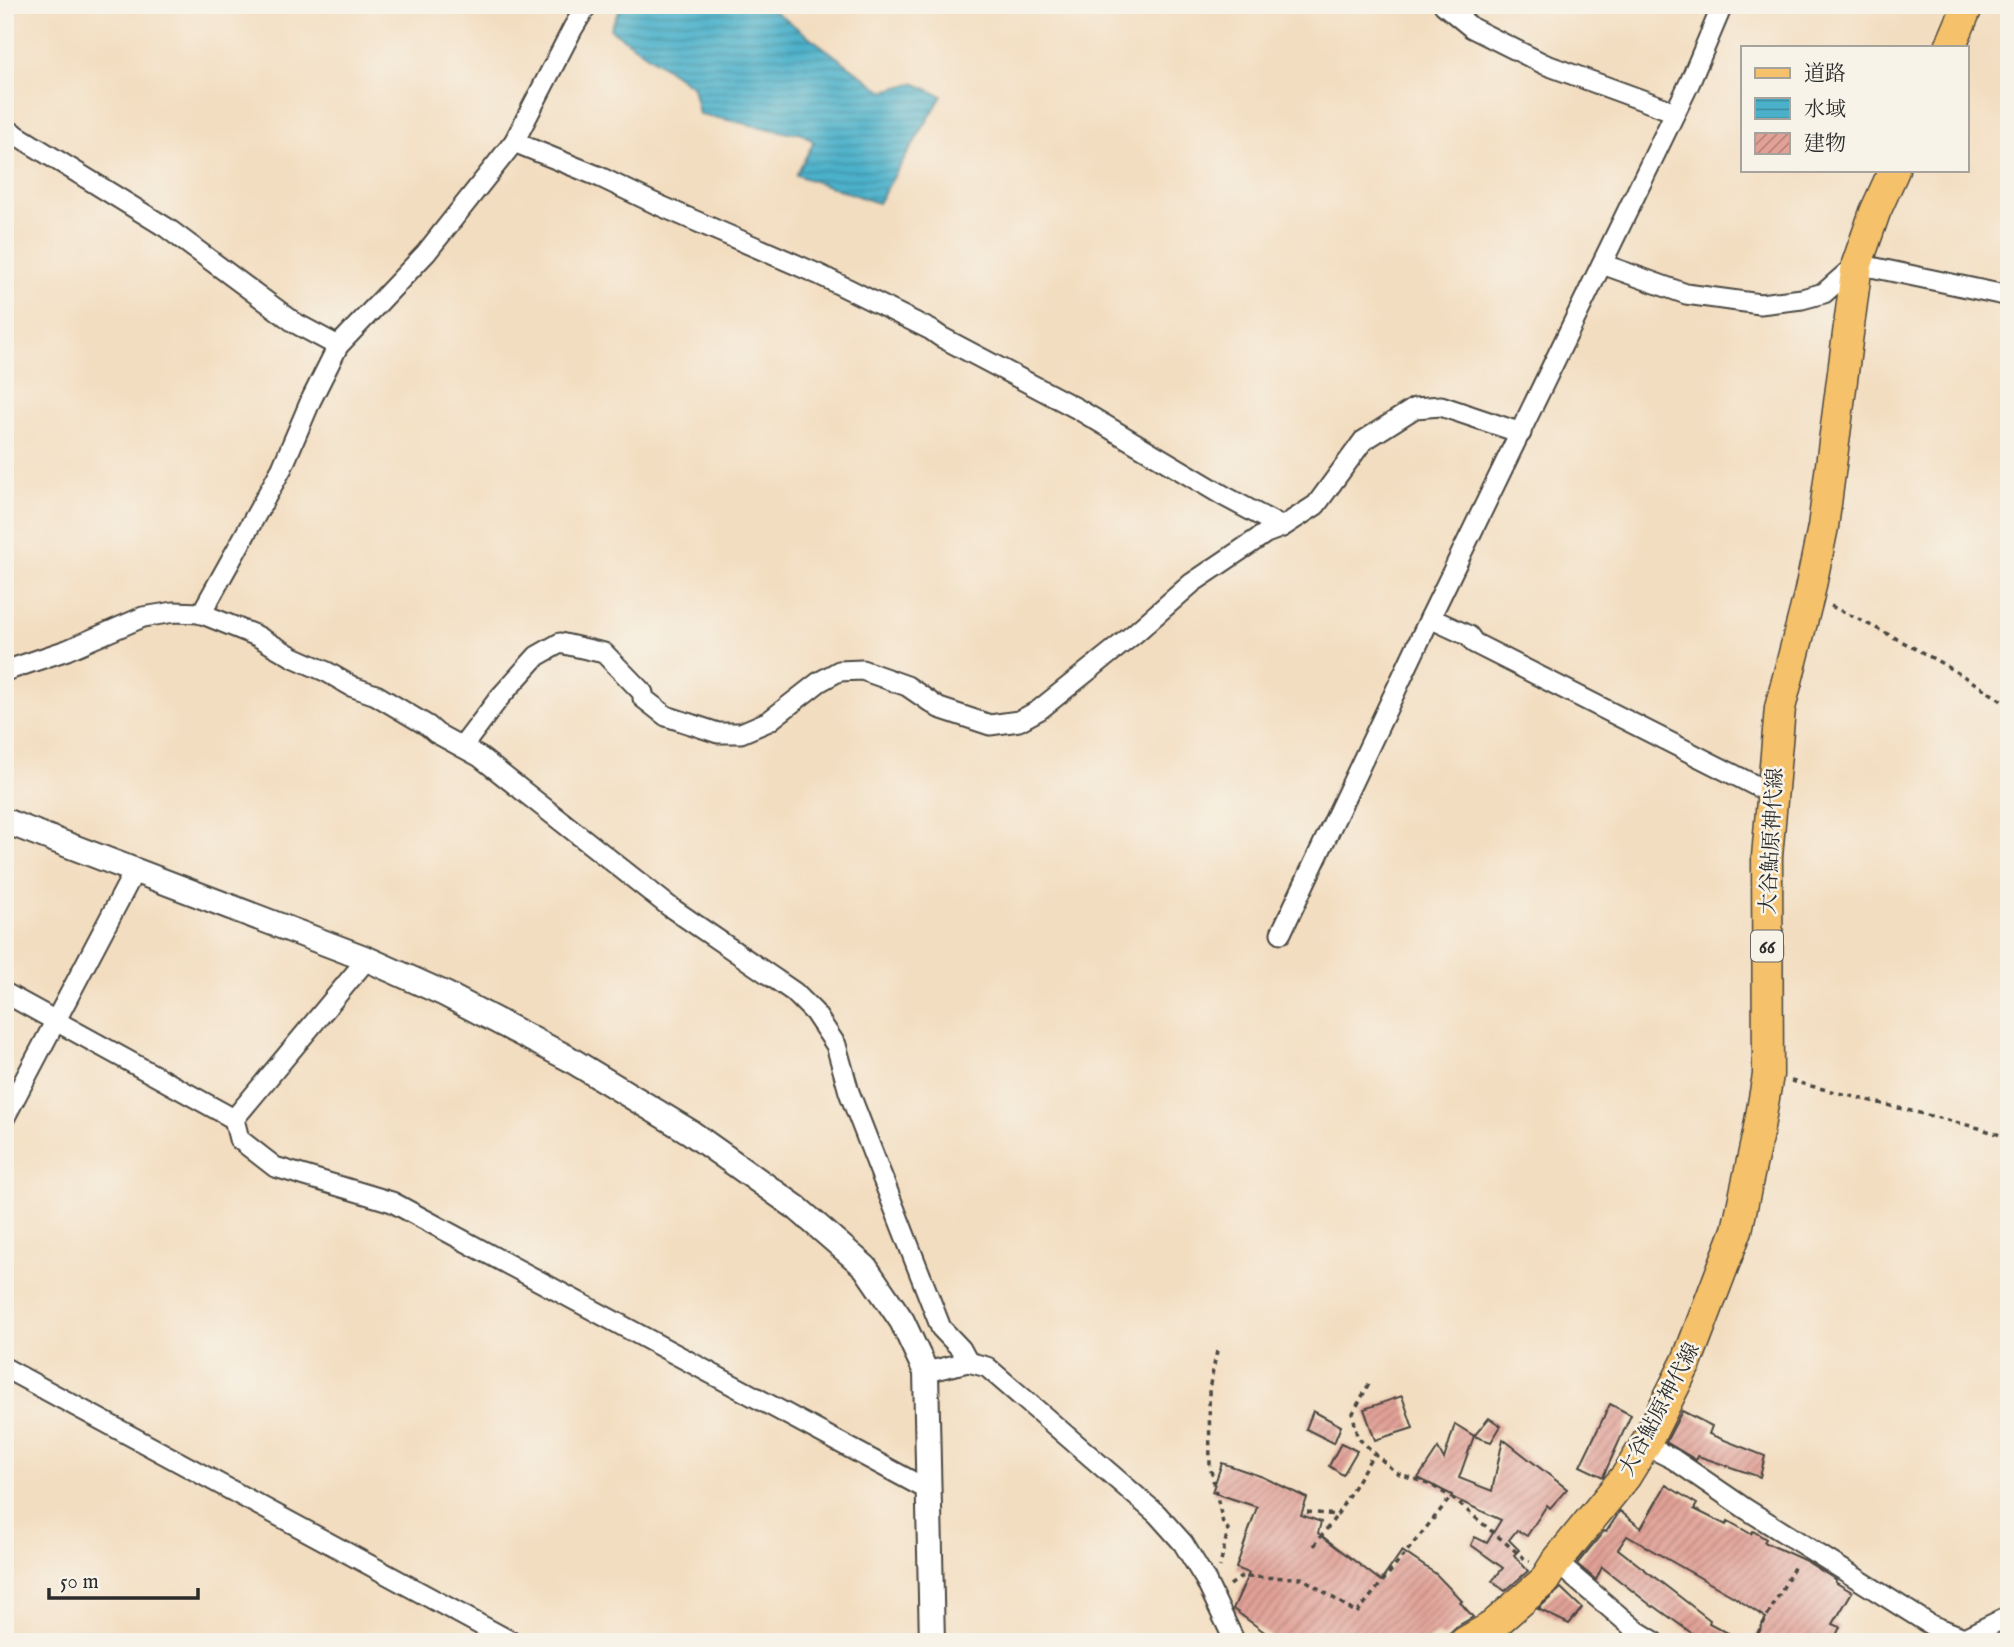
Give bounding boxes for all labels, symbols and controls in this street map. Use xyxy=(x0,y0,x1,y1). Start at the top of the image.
legend xyxy=(1741,46,1968,172)
text: 道路 xyxy=(1804,61,1846,88)
text: 水域 xyxy=(1804,97,1846,124)
text: 建物 xyxy=(1804,131,1846,158)
street label: 大谷鮎原神代線 xyxy=(1755,767,1790,915)
road number: 66 xyxy=(1751,930,1783,962)
street label: 大谷鮎原神代線 xyxy=(1614,1338,1707,1481)
scale bar xyxy=(49,1556,198,1600)
text: 50 m xyxy=(60,1569,99,1596)

